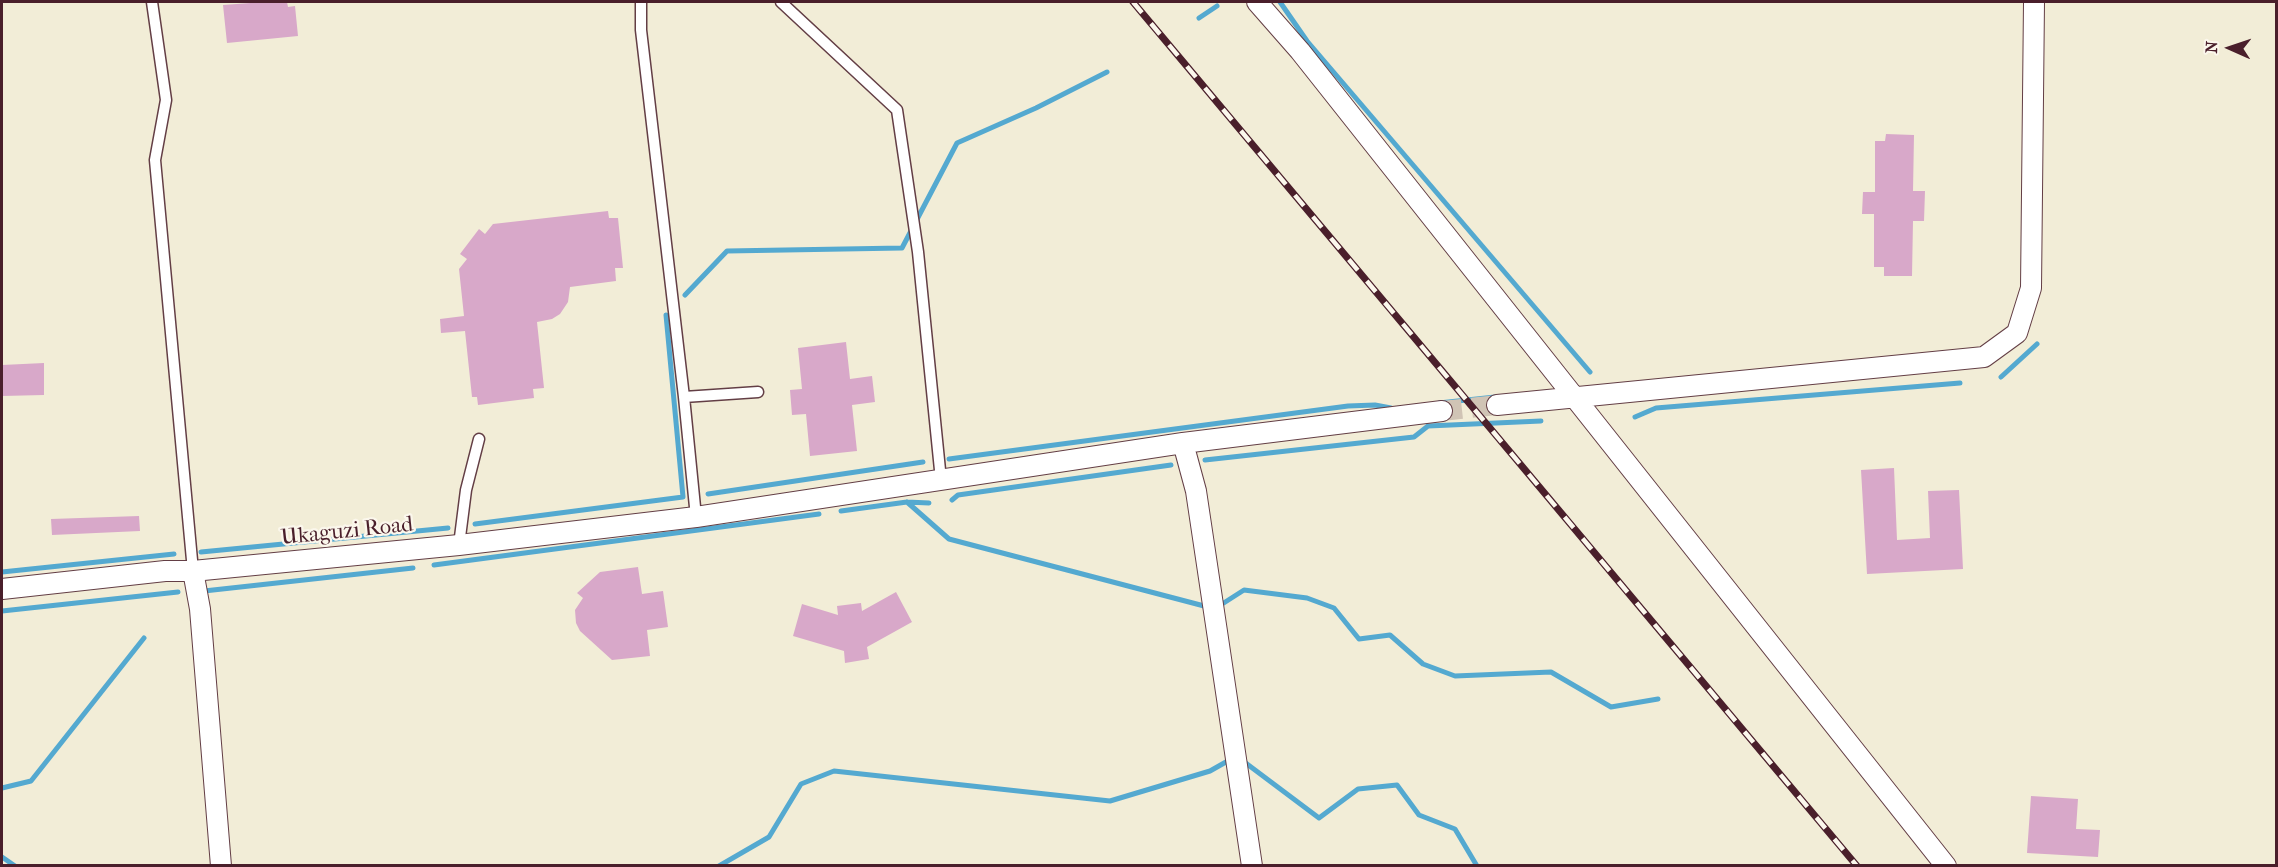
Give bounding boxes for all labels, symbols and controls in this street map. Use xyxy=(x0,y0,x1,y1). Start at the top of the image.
north arrow xyxy=(2200,18,2260,78)
text: N xyxy=(2202,40,2221,54)
street label: Ukaguzi Road xyxy=(279,512,415,552)

